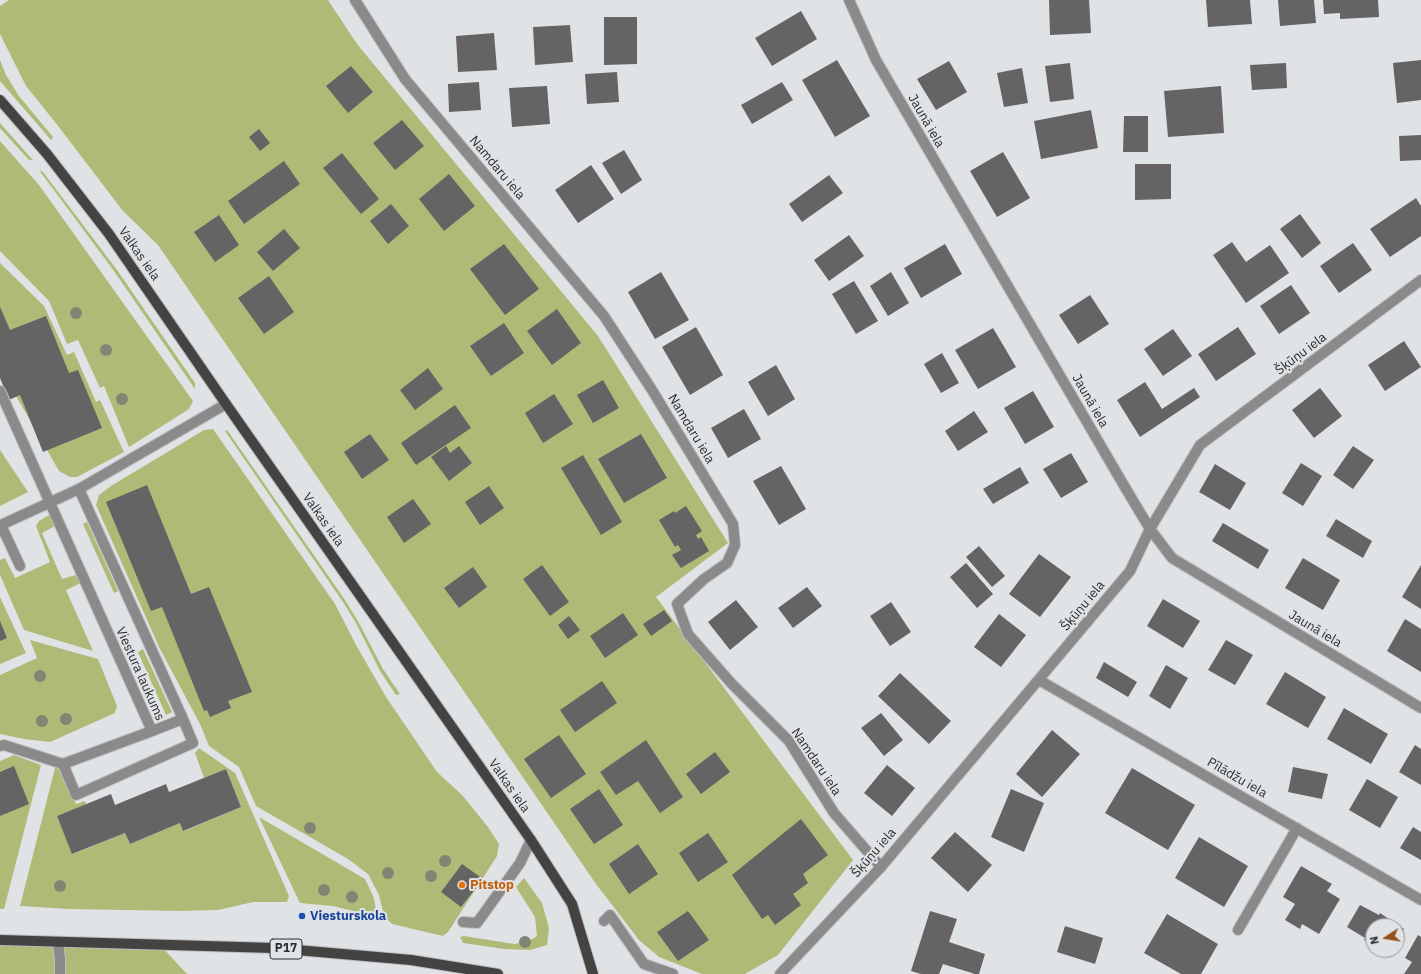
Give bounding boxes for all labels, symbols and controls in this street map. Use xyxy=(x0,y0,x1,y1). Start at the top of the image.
street label: Jaunā iela xyxy=(904,91,948,151)
street label: Namdaru iela xyxy=(466,133,528,203)
street label: Valkas iela xyxy=(115,224,163,284)
street label: Šķūņu iela xyxy=(1272,330,1330,378)
street label: Jaunā iela xyxy=(1068,371,1112,431)
street label: Namdaru iela xyxy=(664,392,718,466)
street label: Valkas iela xyxy=(299,490,347,550)
street label: Šķūņu iela xyxy=(1058,578,1108,634)
street label: Jaunā iela xyxy=(1286,607,1344,651)
street label: Viestura laukums xyxy=(112,625,168,723)
street label: Namdaru iela xyxy=(788,725,844,799)
street label: Pīlādžu iela xyxy=(1204,755,1270,801)
street label: Valkas iela xyxy=(485,756,533,816)
street label: Šķūņu iela xyxy=(848,825,900,881)
place label: Pitstop xyxy=(470,877,514,893)
marker: Pitstop xyxy=(457,880,467,890)
place label: Viesturskola xyxy=(310,908,386,924)
marker: Viesturskola xyxy=(297,911,307,921)
north arrow xyxy=(1365,918,1405,958)
text: N xyxy=(1367,935,1382,946)
road number: P17 xyxy=(270,939,302,959)

